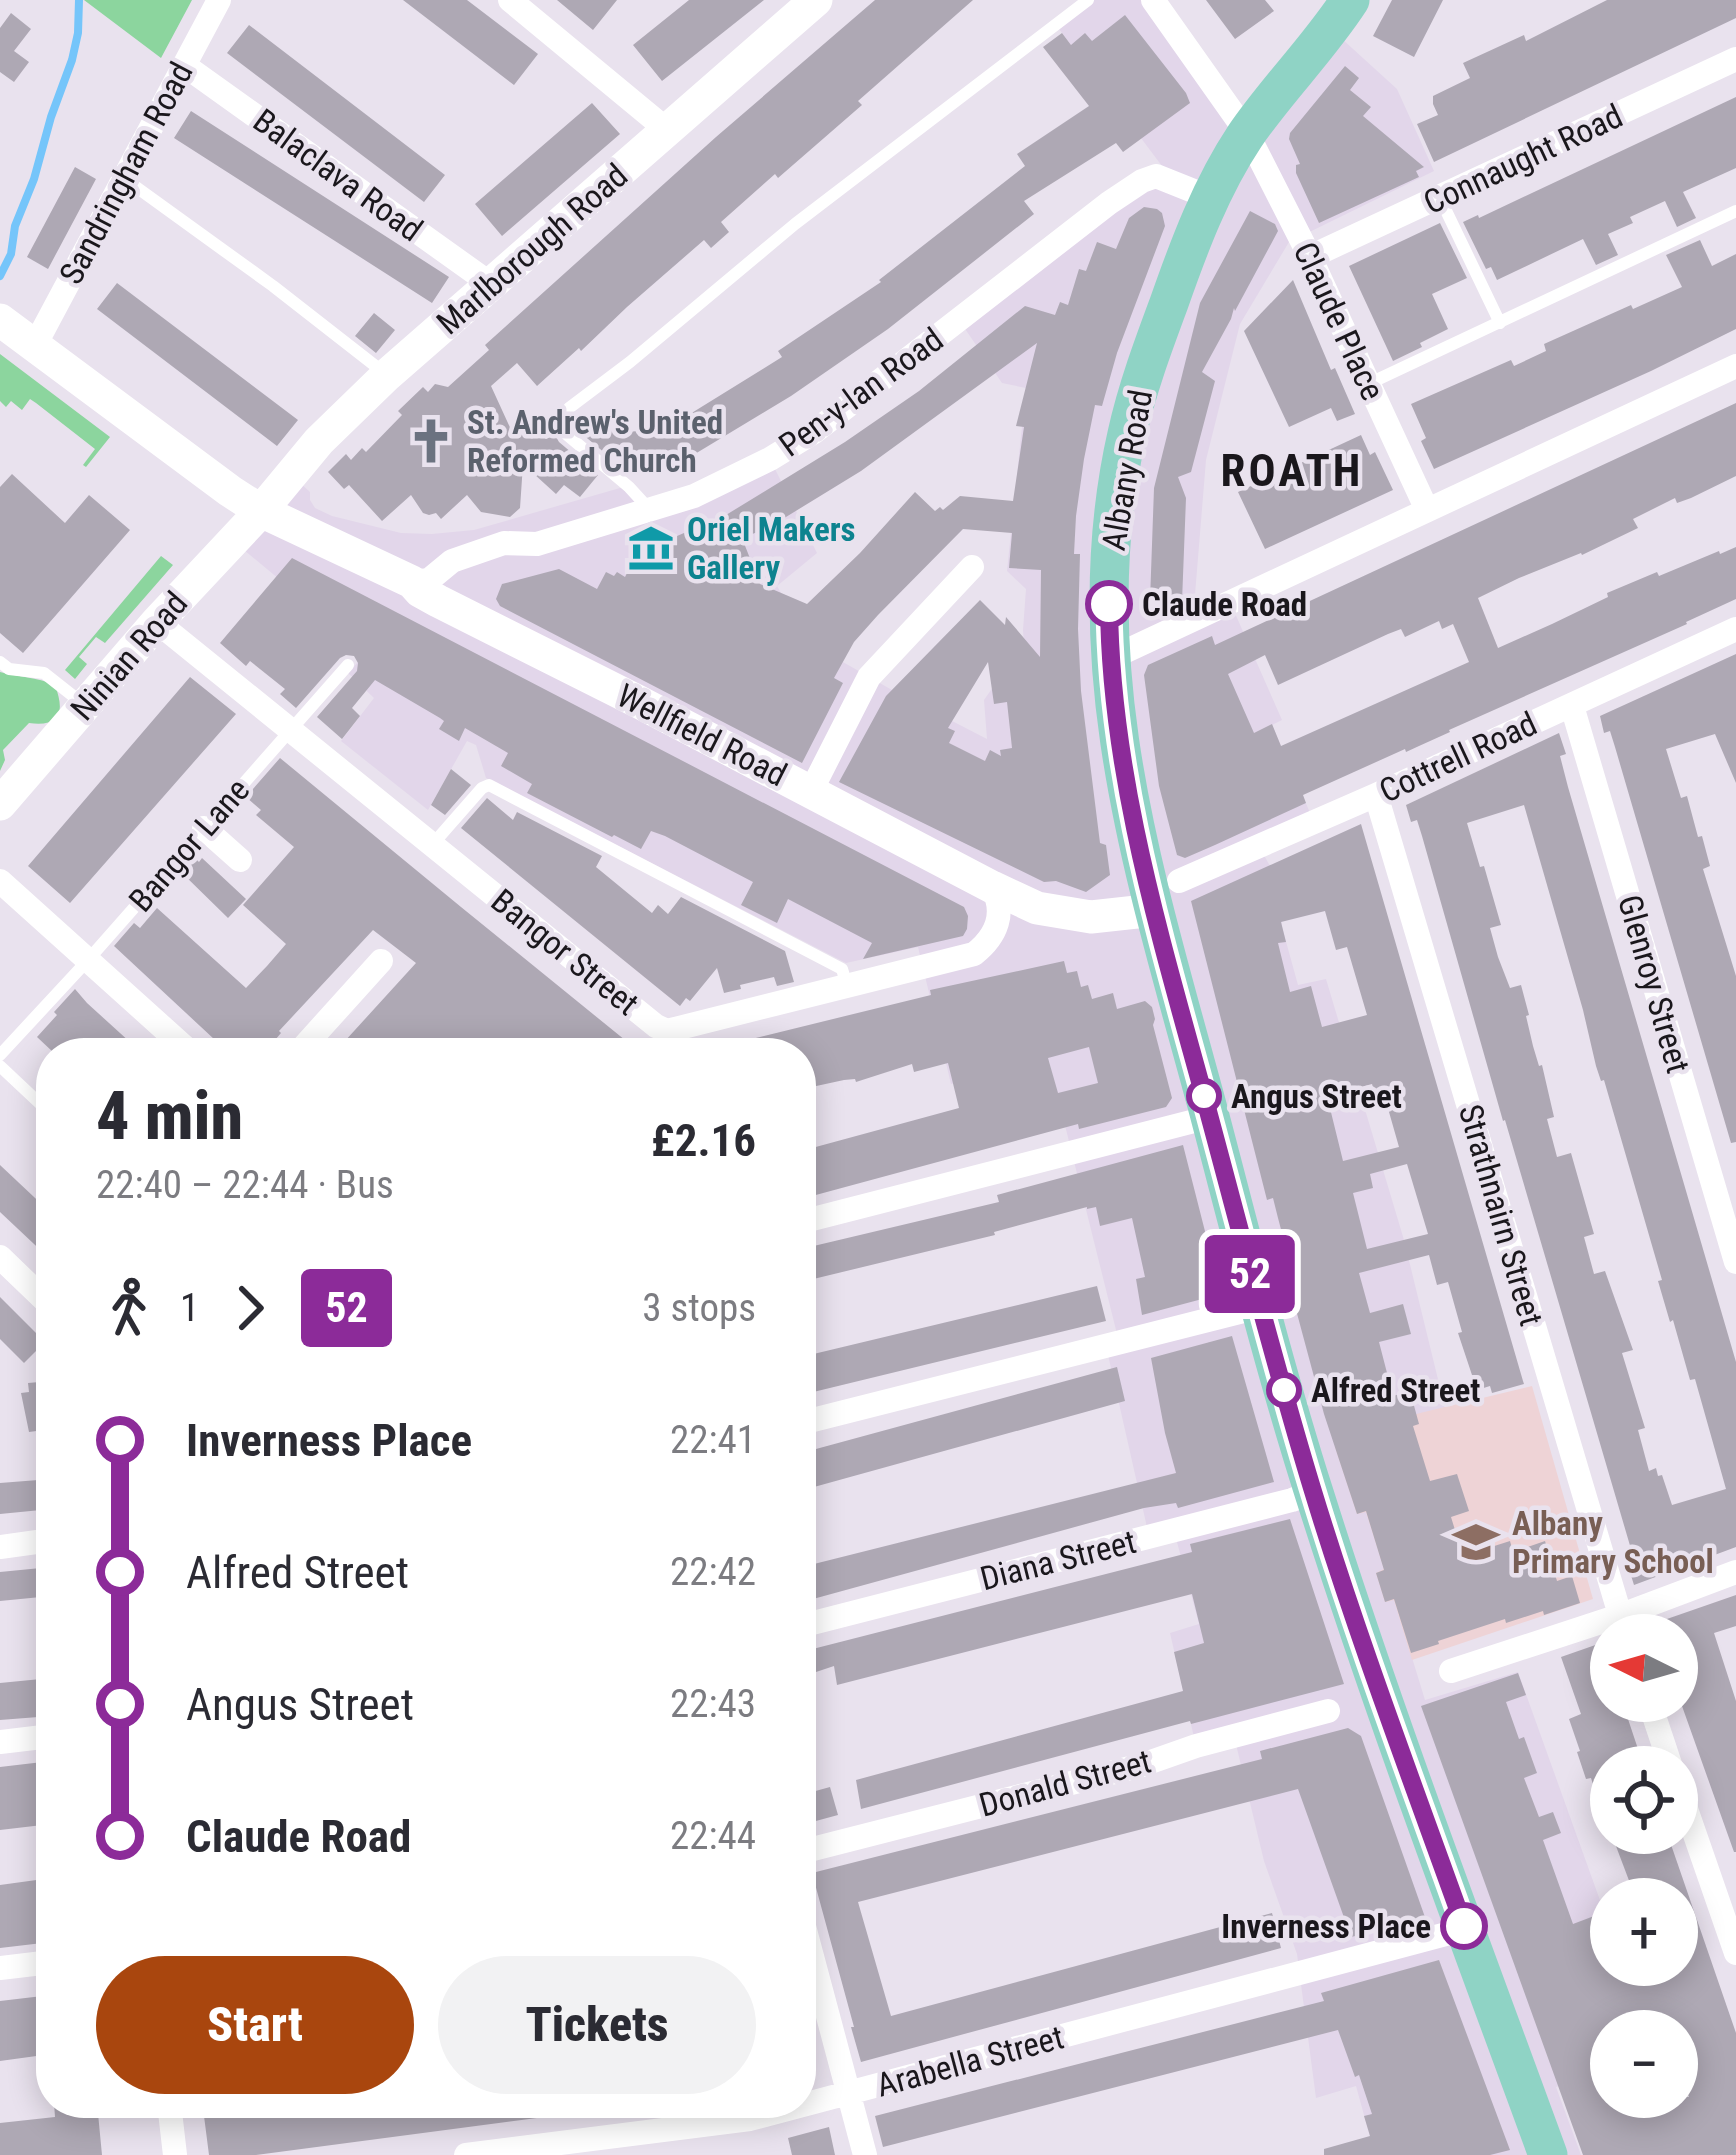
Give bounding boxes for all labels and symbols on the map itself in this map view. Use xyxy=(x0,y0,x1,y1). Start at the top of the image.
street label: Sandringham Road xyxy=(51,55,201,291)
street label: Connaught Road xyxy=(1417,96,1629,222)
street label: Balaclava Road xyxy=(246,101,430,249)
street label: Marlborough Road xyxy=(429,156,635,342)
street label: Claude Place xyxy=(1285,236,1393,406)
street label: Pen-y-lan Road xyxy=(772,320,950,464)
street label: Albany Road xyxy=(1094,387,1160,553)
place label: St. Andrew's United Reformed Church xyxy=(467,403,723,480)
church icon: St. Andrew's United Reformed Church xyxy=(406,416,456,466)
district label: ROATH xyxy=(1221,444,1363,497)
place label: Oriel Makers Gallery xyxy=(687,510,856,587)
museum icon: Oriel Makers Gallery xyxy=(626,523,676,573)
marker: Claude Road xyxy=(1087,582,1131,626)
street label: Ninian Road xyxy=(63,584,195,728)
place label: Claude Road xyxy=(1142,585,1307,624)
street label: Wellfield Road xyxy=(611,676,793,794)
street label: Cottrell Road xyxy=(1373,704,1543,810)
street label: Bangor Lane xyxy=(121,771,257,919)
street label: Bangor Street xyxy=(484,881,646,1023)
street label: Glenroy Street xyxy=(1610,891,1698,1077)
place label: Angus Street xyxy=(1231,1077,1402,1116)
marker: Angus Street xyxy=(1188,1080,1220,1112)
street label: Strathnairn Street xyxy=(1451,1100,1551,1330)
line badge: 52 xyxy=(1196,1235,1304,1313)
place label: Alfred Street xyxy=(1311,1371,1480,1410)
marker: Alfred Street xyxy=(1268,1374,1300,1406)
place label: Albany Primary School xyxy=(1512,1504,1714,1581)
school or university icon: Albany Primary School xyxy=(1451,1517,1501,1567)
street label: Diana Street xyxy=(976,1522,1140,1598)
north arrow xyxy=(1590,1614,1698,1722)
street label: Donald Street xyxy=(975,1741,1155,1825)
marker: Inverness Place xyxy=(1442,1904,1486,1948)
place label: Inverness Place xyxy=(1221,1907,1431,1946)
street label: Arabella Street xyxy=(872,2017,1068,2105)

